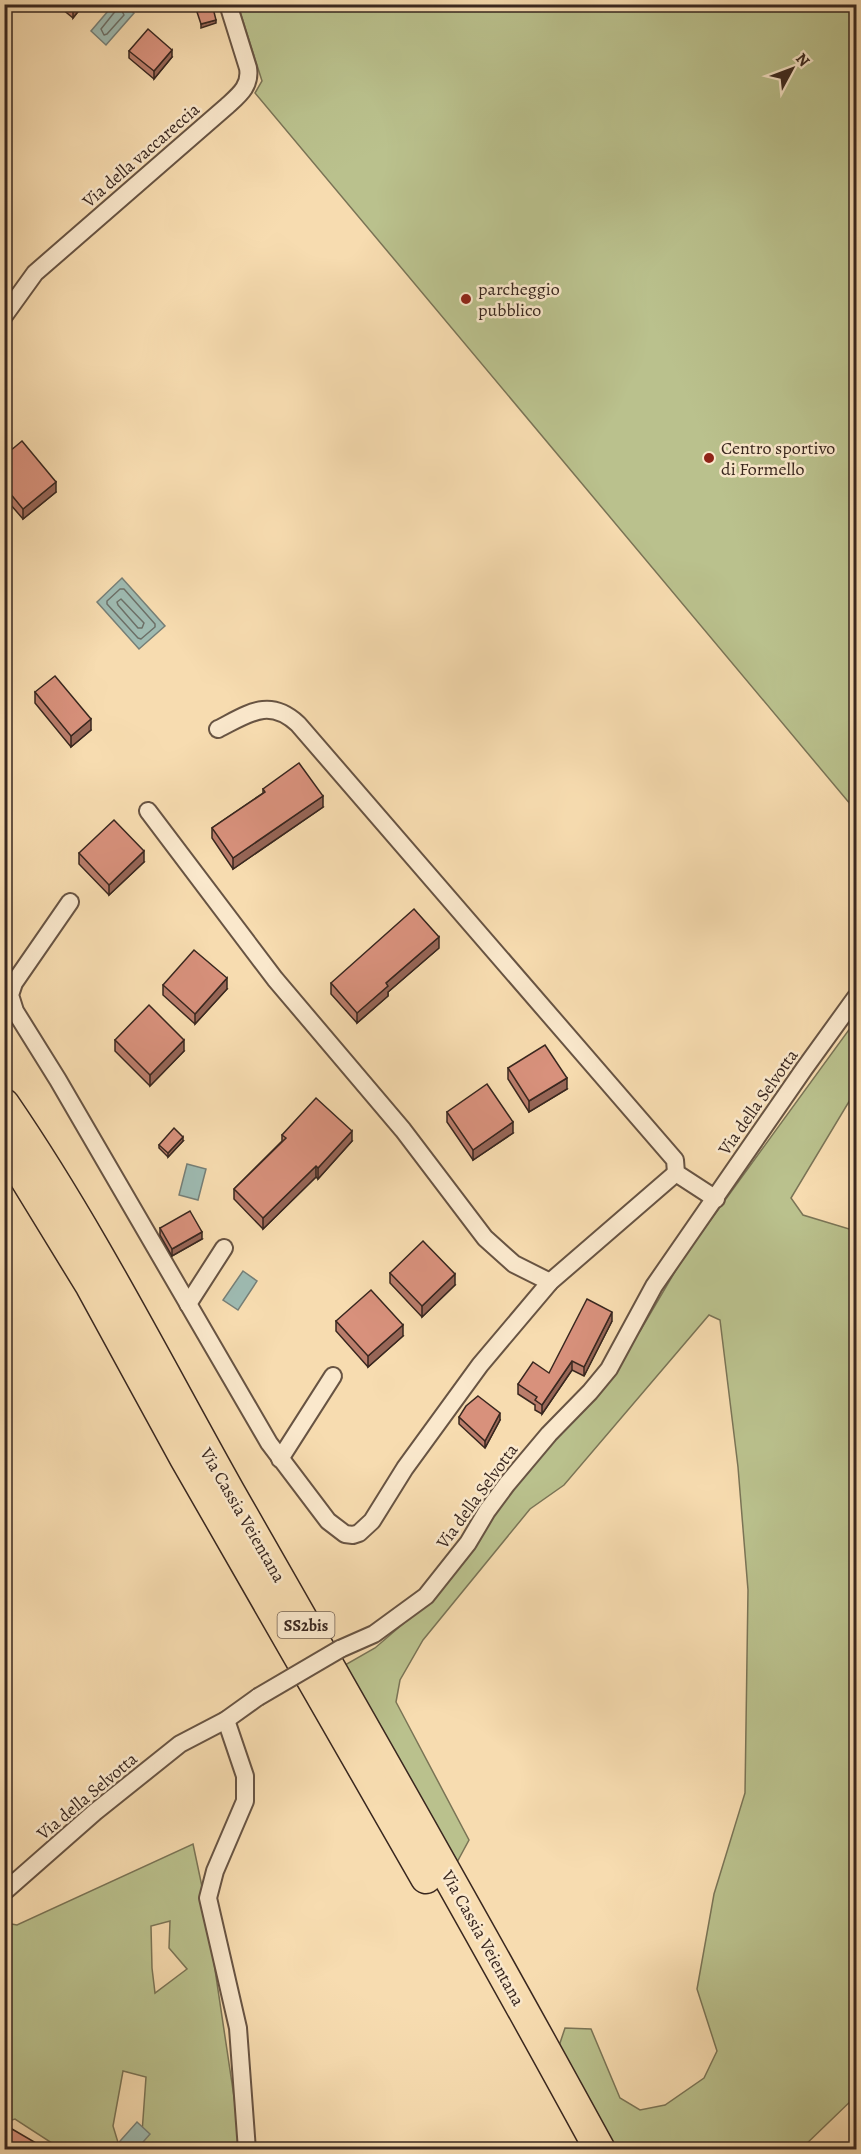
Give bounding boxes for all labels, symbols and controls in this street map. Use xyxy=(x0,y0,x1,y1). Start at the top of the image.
north arrow xyxy=(762,39,822,99)
text: N xyxy=(790,48,815,72)
street label: Via della vaccareccia xyxy=(76,97,205,213)
place label: parcheggio pubblico xyxy=(478,277,560,322)
marker: parcheggio pubblico xyxy=(459,292,473,306)
place label: Centro sportivo di Formello xyxy=(721,436,835,481)
marker: Centro sportivo di Formello xyxy=(702,451,716,465)
street label: Via della Selvotta xyxy=(712,1044,804,1161)
street label: Via della Selvotta xyxy=(430,1438,524,1554)
street label: Via Cassia Veientana xyxy=(194,1442,292,1587)
road number: SS2bis xyxy=(278,1612,334,1638)
street label: Via della Selvotta xyxy=(31,1746,143,1846)
street label: Via Cassia Veientana xyxy=(435,1865,531,2011)

